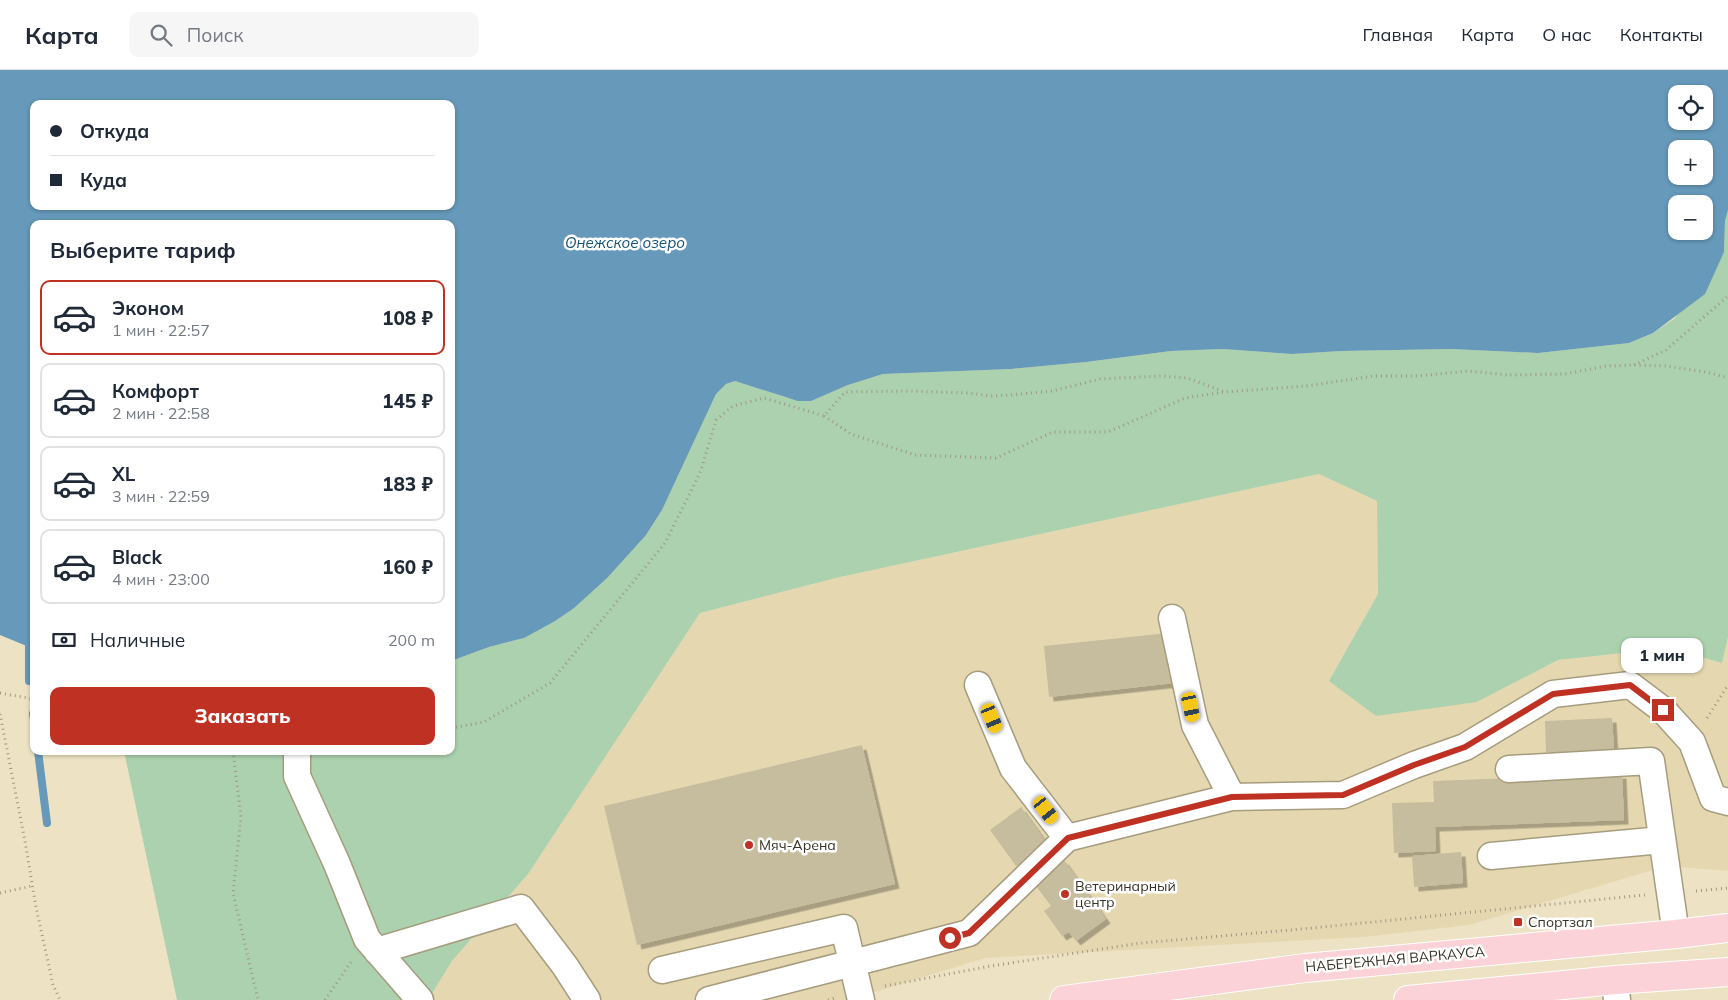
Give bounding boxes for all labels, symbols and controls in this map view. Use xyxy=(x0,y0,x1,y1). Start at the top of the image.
search box xyxy=(129,12,479,57)
text: Карта xyxy=(25,20,99,50)
icon: search xyxy=(147,21,175,49)
text: Поиск xyxy=(187,23,244,47)
text: Главная xyxy=(1363,23,1433,46)
text: Карта xyxy=(1461,23,1514,46)
text: О нас xyxy=(1542,23,1592,46)
text: Контакты xyxy=(1620,23,1703,46)
map controls xyxy=(1668,85,1713,240)
button: locate xyxy=(1668,85,1713,130)
text: Откуда xyxy=(80,119,149,143)
button: + xyxy=(1668,140,1713,185)
text: Куда xyxy=(80,168,127,192)
button: − xyxy=(1668,195,1713,240)
water label: Онежское озеро xyxy=(565,233,685,252)
text: Выберите тариф xyxy=(50,236,236,264)
icon: car xyxy=(52,295,97,340)
text: Эконом xyxy=(112,296,184,320)
text: 108 ₽ xyxy=(382,306,433,330)
text: 1 мин · 22:57 xyxy=(112,320,210,340)
icon: car xyxy=(52,378,97,423)
text: Комфорт xyxy=(112,379,199,403)
text: 145 ₽ xyxy=(382,389,433,413)
text: 2 мин · 22:58 xyxy=(112,403,210,423)
icon: car xyxy=(52,461,97,506)
text: XL xyxy=(112,462,135,486)
text: 183 ₽ xyxy=(382,472,433,496)
text: 3 мин · 22:59 xyxy=(112,486,210,506)
icon: car xyxy=(52,544,97,589)
text: Black xyxy=(112,545,162,569)
text: 160 ₽ xyxy=(382,555,433,579)
text: 4 мин · 23:00 xyxy=(112,569,210,589)
icon: cash xyxy=(50,626,78,654)
text: Наличные xyxy=(90,628,185,652)
text: 200 m xyxy=(388,630,435,650)
callout: 1 мин xyxy=(1622,638,1704,672)
text: 1 мин xyxy=(1639,645,1685,665)
button: Заказать xyxy=(50,687,435,745)
car xyxy=(1180,691,1201,723)
route end xyxy=(1652,699,1674,721)
car xyxy=(979,701,1004,735)
car xyxy=(1030,794,1061,826)
place label: Мяч-Арена xyxy=(759,836,836,854)
marker: Мяч-Арена xyxy=(743,839,755,851)
place label: Ветеринарный центр xyxy=(1075,877,1176,911)
marker: Ветеринарный центр xyxy=(1059,888,1071,900)
place label: Спортзал xyxy=(1528,913,1593,931)
marker: Спортзал xyxy=(1512,916,1524,928)
route start xyxy=(939,927,961,949)
street label: НАБЕРЕЖНАЯ ВАРКАУСА xyxy=(1305,942,1486,976)

